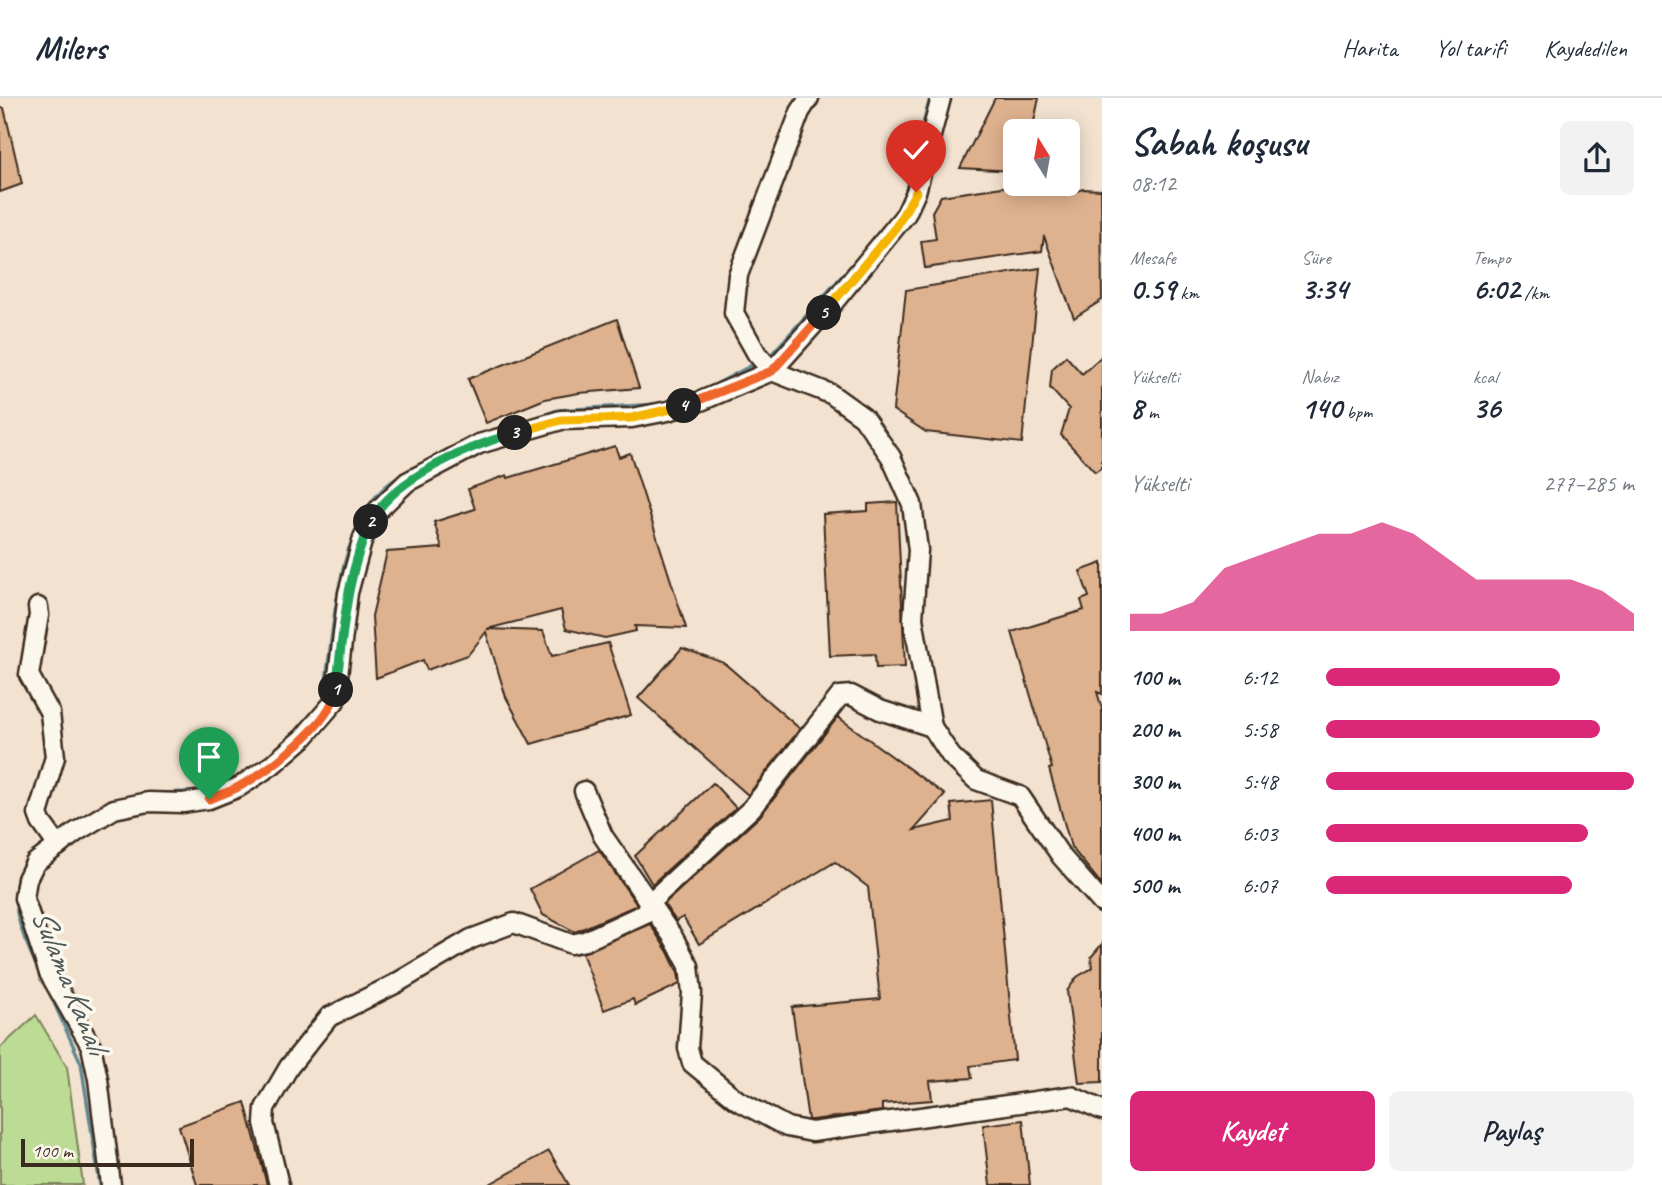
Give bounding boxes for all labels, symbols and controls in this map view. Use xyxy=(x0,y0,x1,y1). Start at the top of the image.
text: Milers xyxy=(35,27,106,69)
text: Harita xyxy=(1342,33,1397,63)
text: Yol tarifi xyxy=(1435,33,1506,63)
text: Kaydedilen xyxy=(1544,33,1627,63)
north arrow xyxy=(1003,119,1080,196)
map controls xyxy=(1003,119,1080,196)
text: Sabah koşusu xyxy=(1130,119,1307,166)
pin xyxy=(886,120,946,192)
button: share xyxy=(1560,121,1634,195)
icon: check xyxy=(897,131,935,169)
text: 08:12 xyxy=(1130,169,1176,198)
text: Mesafe xyxy=(1130,246,1176,270)
text: Süre xyxy=(1301,246,1331,270)
text: Tempo xyxy=(1473,246,1510,270)
text: 0.59 xyxy=(1130,270,1176,308)
text: 3:34 xyxy=(1301,270,1348,308)
text: 6:02 xyxy=(1473,270,1520,308)
text: km xyxy=(1176,281,1199,305)
text: /km xyxy=(1520,281,1549,305)
pin: 5 xyxy=(806,296,842,330)
text: 5 xyxy=(819,300,828,324)
text: Yükselti xyxy=(1130,365,1179,389)
text: Nabız xyxy=(1301,365,1339,389)
text: kcal xyxy=(1473,365,1498,389)
pin: 4 xyxy=(666,388,702,424)
text: 8 xyxy=(1130,389,1144,427)
text: 140 xyxy=(1301,389,1342,427)
text: 36 xyxy=(1473,389,1500,427)
text: 4 xyxy=(679,393,688,417)
text: m xyxy=(1144,400,1159,424)
text: bpm xyxy=(1342,400,1373,424)
pin: 3 xyxy=(498,416,532,450)
text: 3 xyxy=(510,420,519,444)
text: Yükselti xyxy=(1130,469,1190,498)
text: 277–285 m xyxy=(1543,469,1634,498)
pin: 2 xyxy=(354,504,388,540)
text: 2 xyxy=(366,509,375,533)
text: 100 m xyxy=(1130,663,1180,692)
text: 6:12 xyxy=(1242,663,1278,692)
pin: 1 xyxy=(318,672,354,708)
text: 1 xyxy=(331,677,340,701)
text: 200 m xyxy=(1130,715,1180,744)
text: 5:58 xyxy=(1242,715,1278,744)
pin xyxy=(179,727,239,799)
icon: arrive xyxy=(190,738,228,776)
text: 300 m xyxy=(1130,767,1180,796)
text: 5:48 xyxy=(1242,767,1278,796)
text: 400 m xyxy=(1130,819,1180,848)
text: 6:03 xyxy=(1242,819,1278,848)
text: 500 m xyxy=(1130,871,1179,900)
text: 6:07 xyxy=(1242,871,1278,900)
water label: Sulama Kanalı xyxy=(22,902,119,1064)
button: Kaydet xyxy=(1130,1091,1375,1171)
button: Paylaş xyxy=(1389,1091,1634,1171)
scale bar xyxy=(21,1136,194,1168)
text: 100 m xyxy=(32,1139,73,1163)

